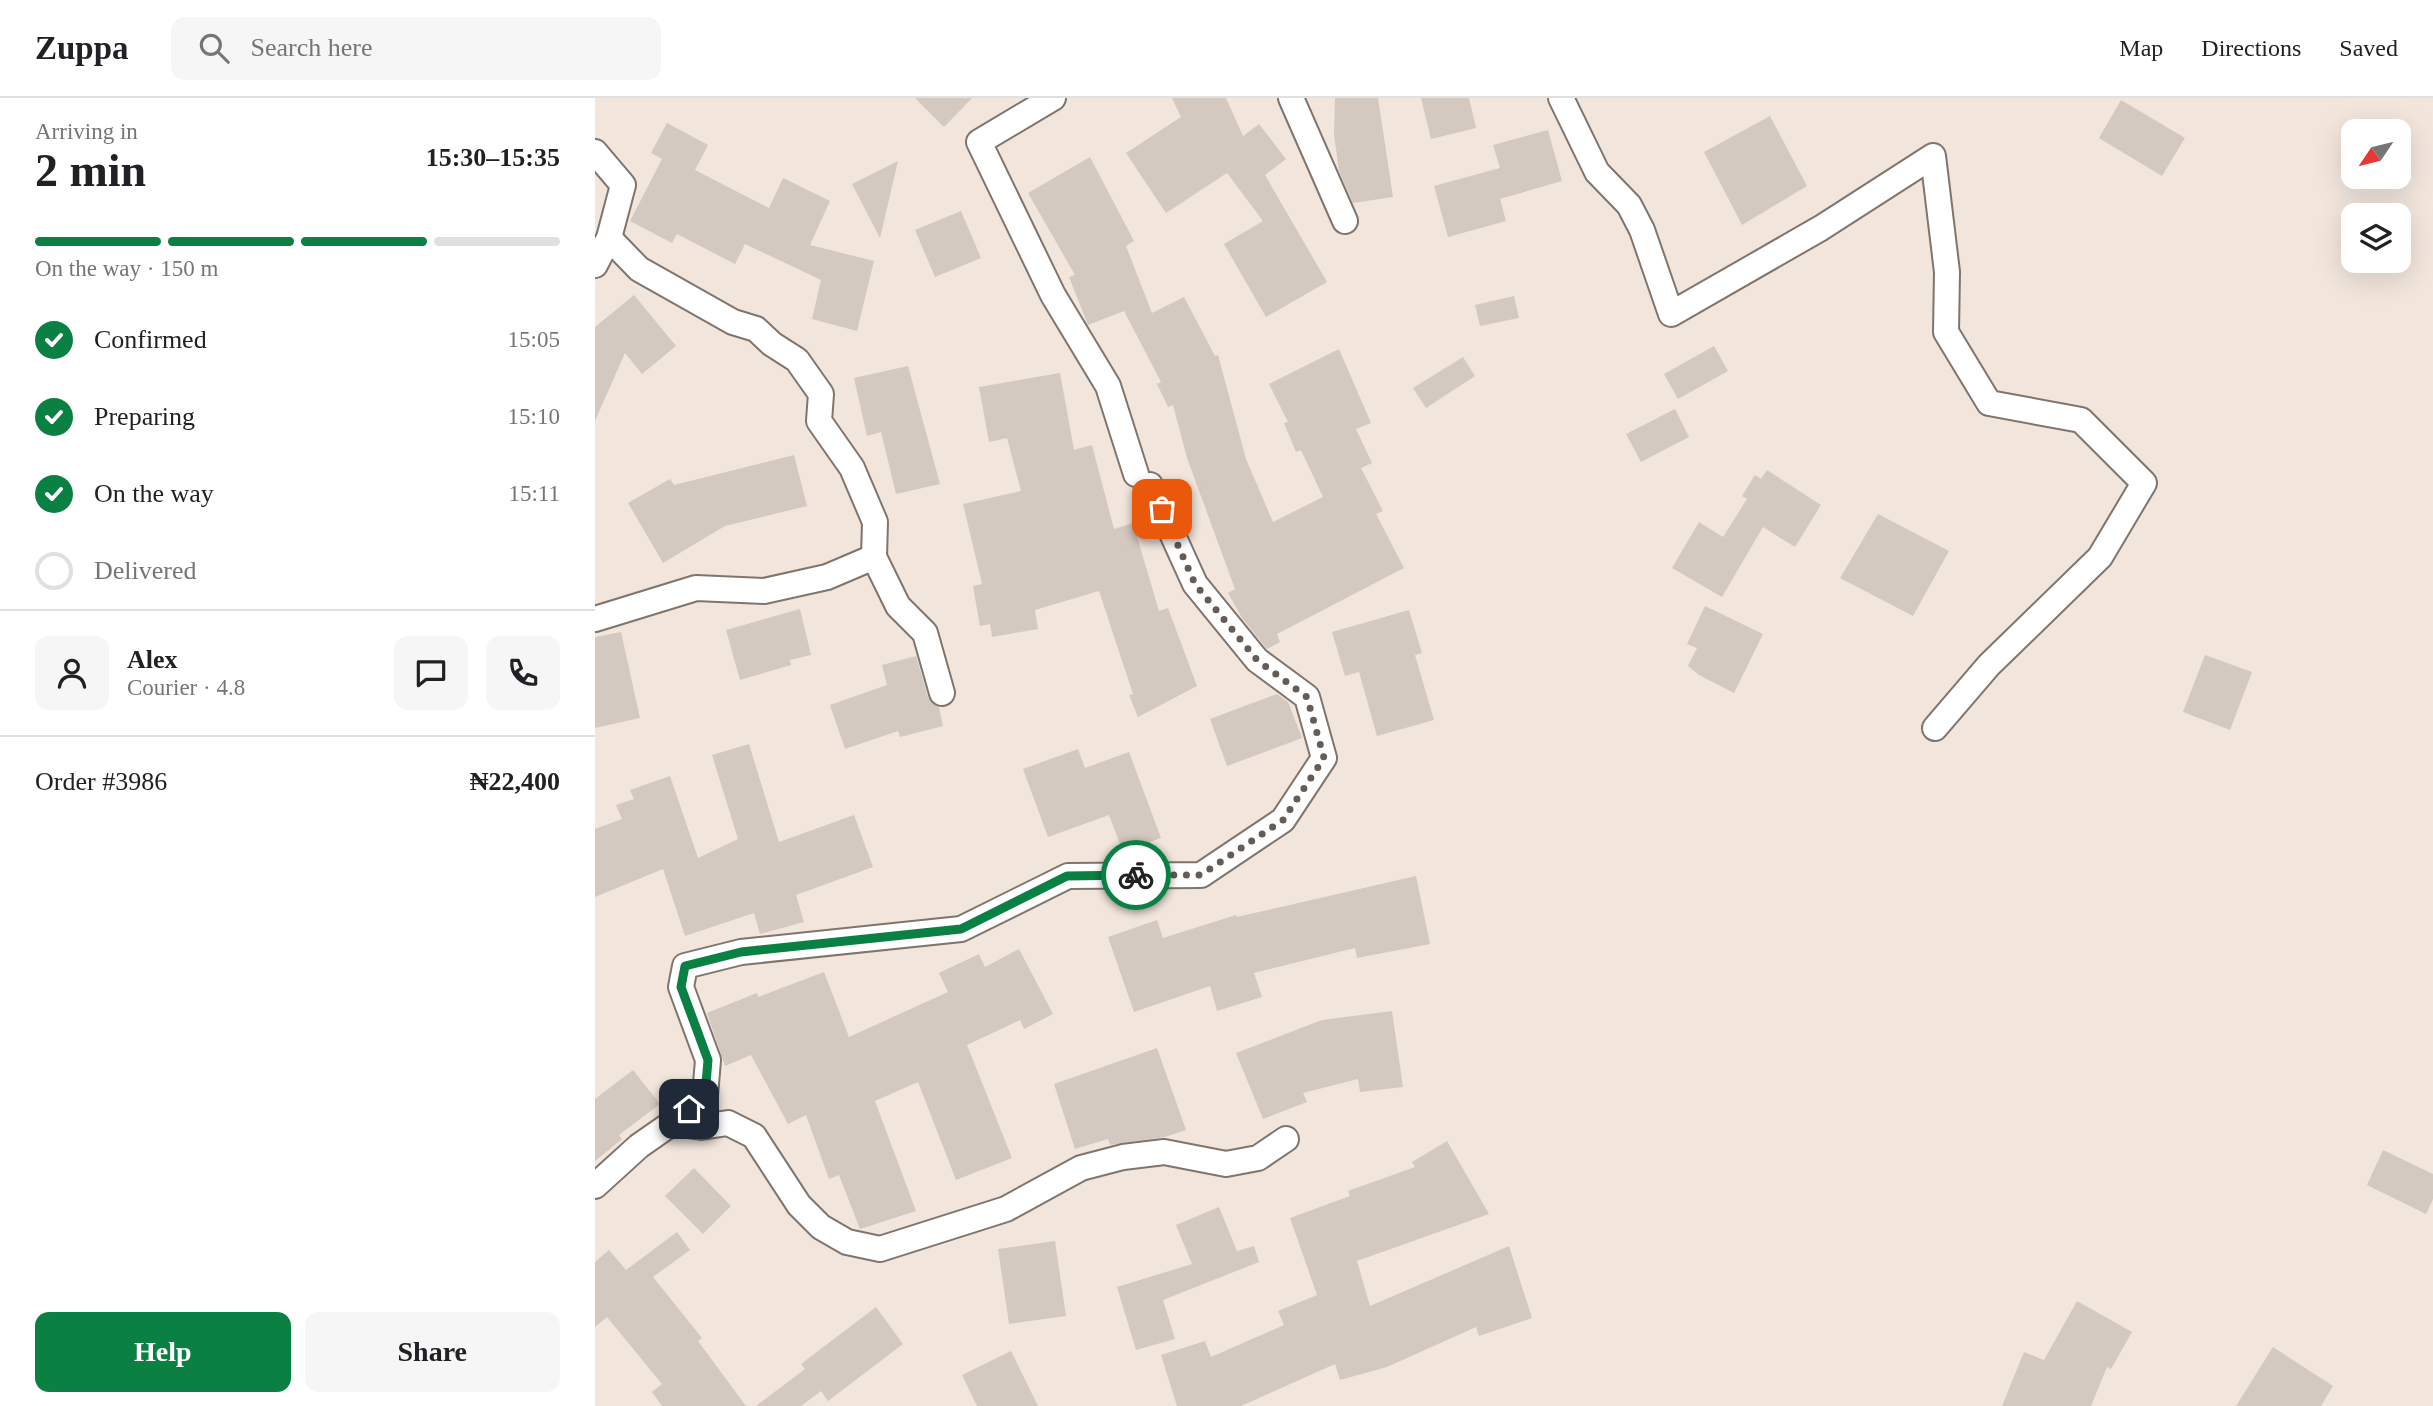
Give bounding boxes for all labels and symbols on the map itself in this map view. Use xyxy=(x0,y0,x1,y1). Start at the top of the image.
north arrow xyxy=(2341,119,2411,189)
pin xyxy=(1132,479,1192,539)
courier xyxy=(1101,840,1171,910)
pin xyxy=(659,1079,719,1139)

